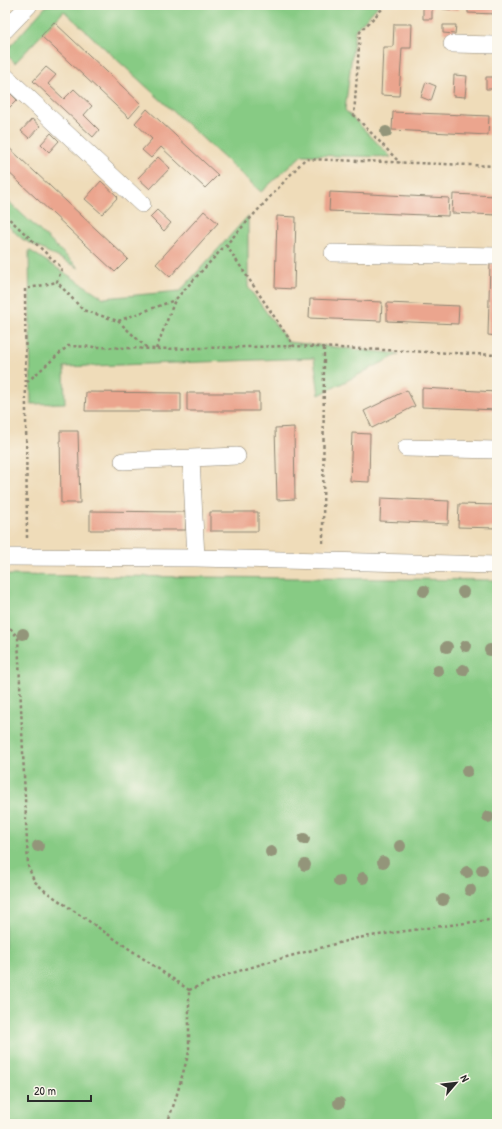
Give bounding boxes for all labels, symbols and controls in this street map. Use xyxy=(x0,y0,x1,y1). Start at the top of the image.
north arrow xyxy=(436,1063,476,1103)
text: N xyxy=(457,1072,472,1084)
scale bar xyxy=(28,1077,91,1103)
text: 20 m xyxy=(34,1082,56,1099)

